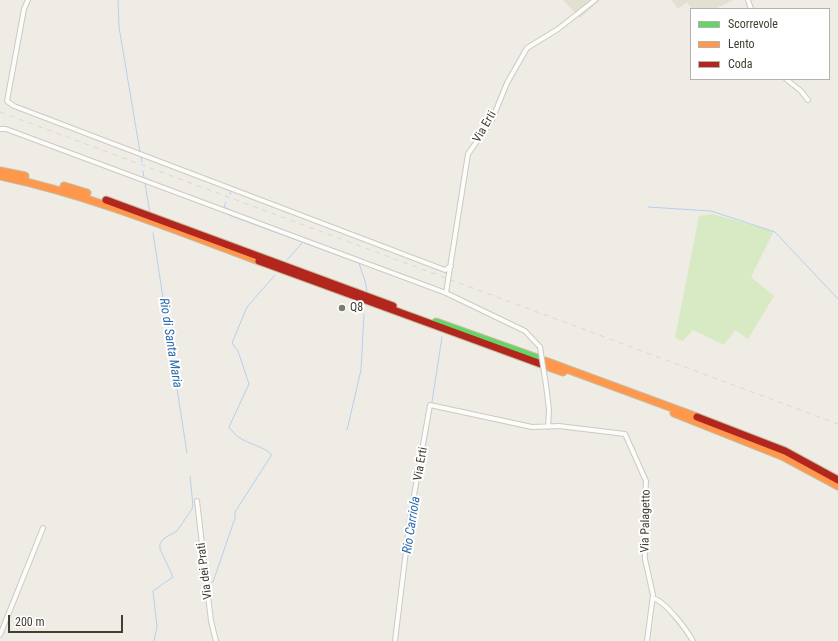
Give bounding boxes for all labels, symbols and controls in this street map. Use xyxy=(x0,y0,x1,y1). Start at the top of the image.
legend xyxy=(690,8,830,80)
text: Scorrevole xyxy=(728,17,778,31)
text: Lento xyxy=(728,37,755,51)
text: Coda xyxy=(728,57,753,71)
street label: Via Erti xyxy=(470,109,500,145)
water label: Rio di Santa Maria xyxy=(155,297,185,389)
place label: Q8 xyxy=(350,301,363,315)
marker: Q8 xyxy=(337,303,347,313)
street label: Via Erti xyxy=(411,446,431,482)
street label: Via Palagetto xyxy=(638,489,654,553)
water label: Rio Carriola xyxy=(400,495,424,555)
street label: Via dei Prati xyxy=(194,542,216,600)
scale bar xyxy=(10,607,125,633)
text: 200 m xyxy=(15,615,45,629)

